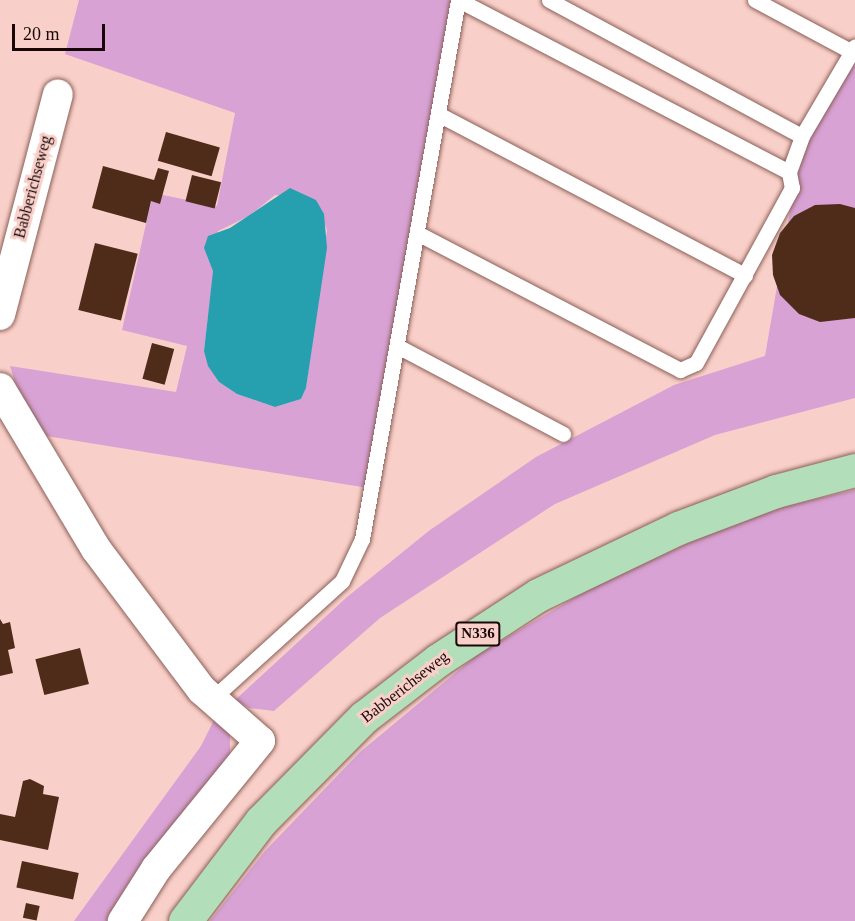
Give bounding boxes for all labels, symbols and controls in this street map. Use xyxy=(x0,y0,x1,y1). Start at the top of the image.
scale bar xyxy=(15,12,108,50)
text: 20 m xyxy=(23,24,60,44)
street label: Babberichseweg xyxy=(10,133,56,241)
road number: N336 xyxy=(454,622,502,646)
street label: Babberichseweg xyxy=(357,647,453,727)

